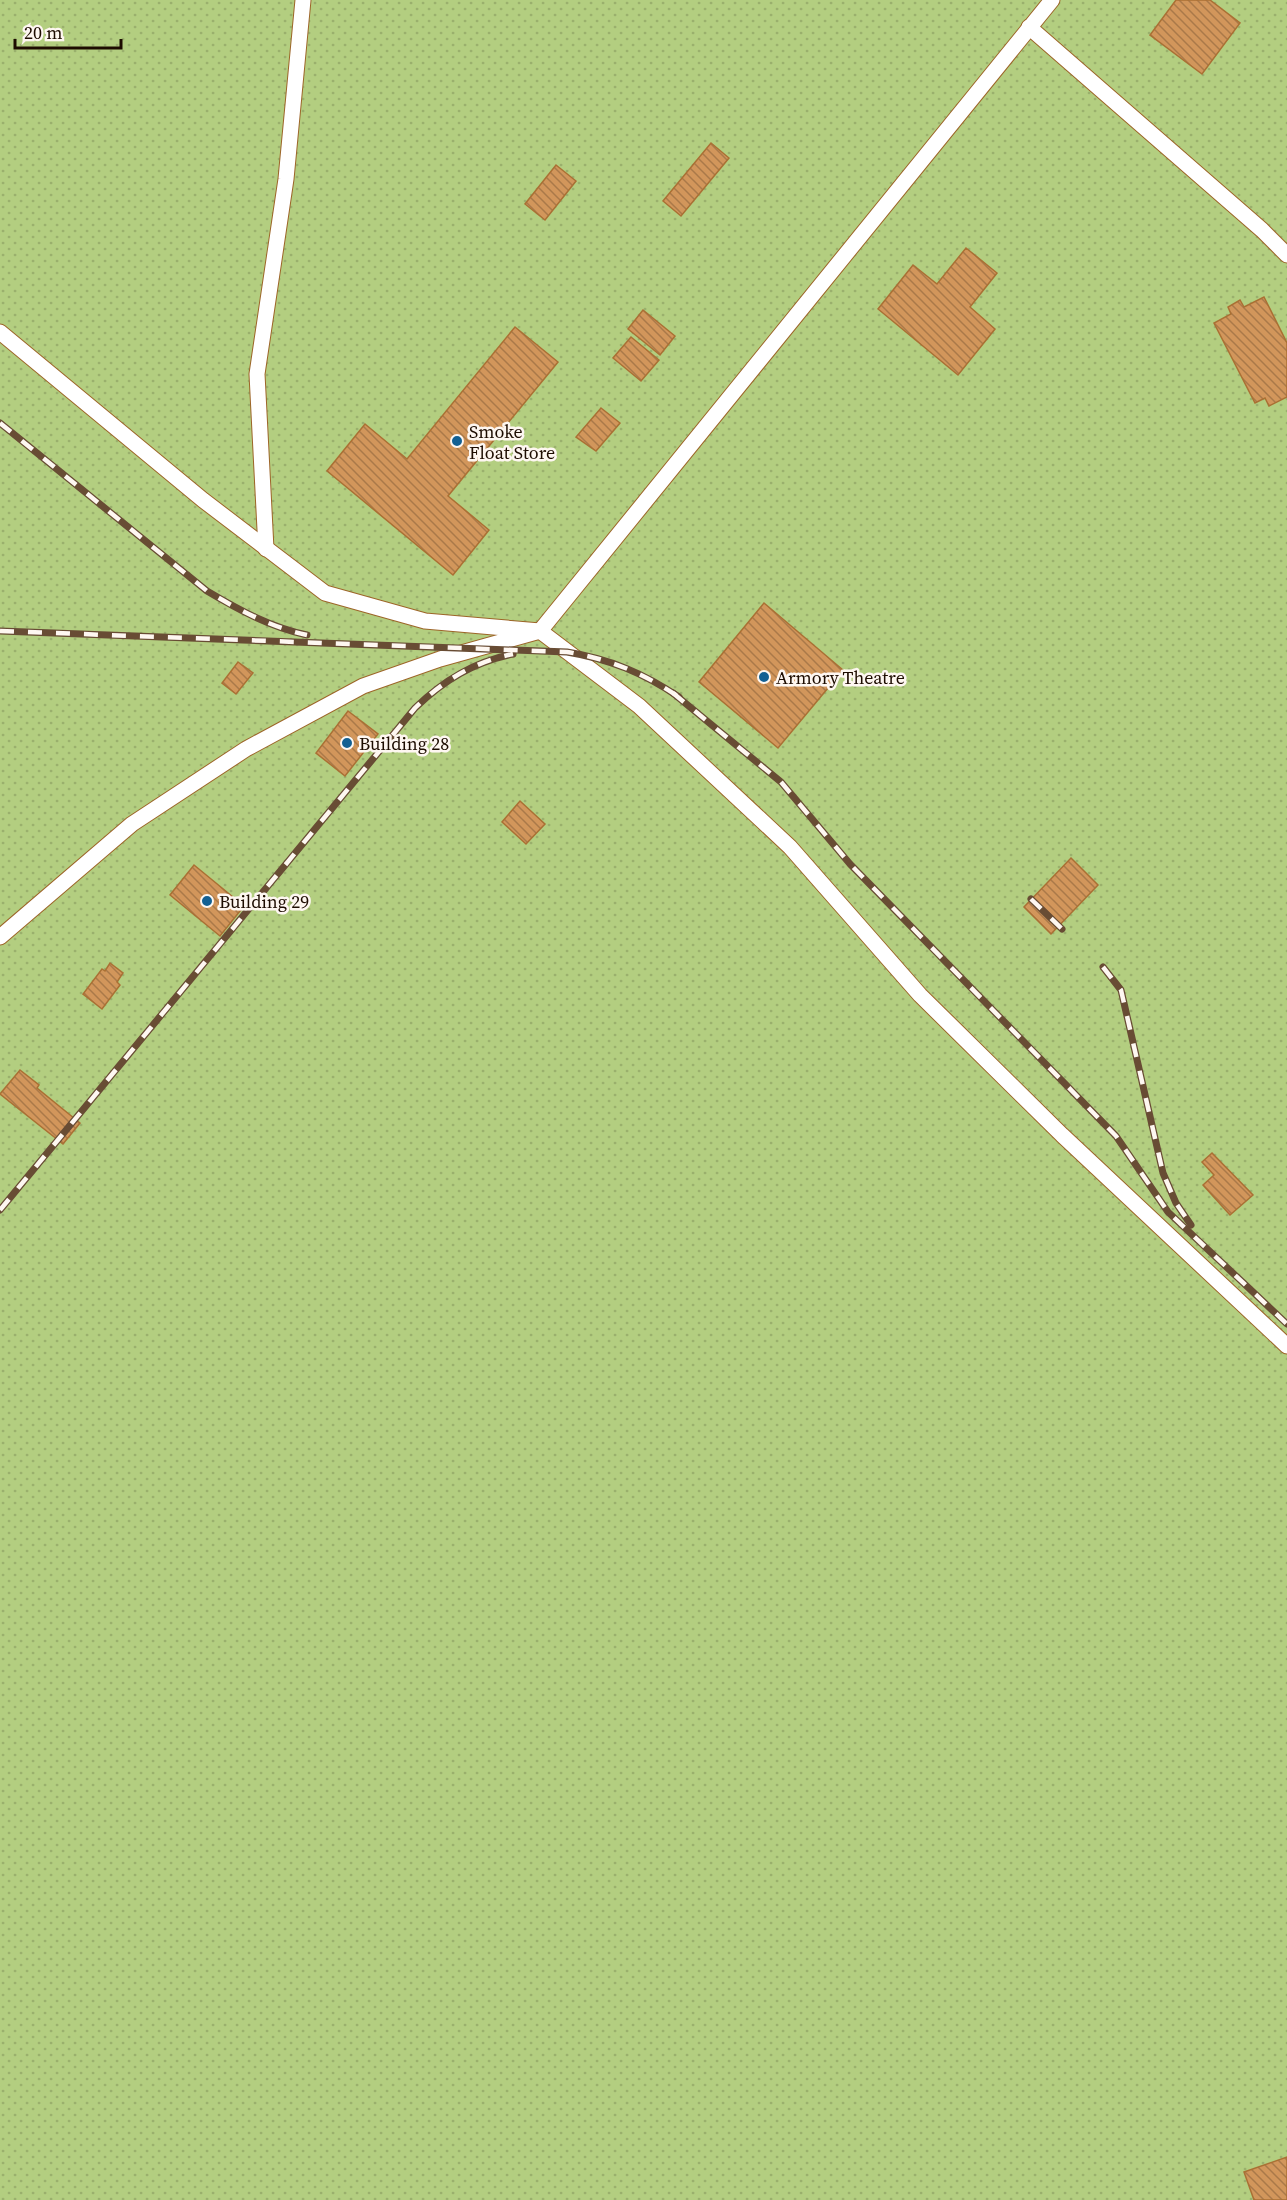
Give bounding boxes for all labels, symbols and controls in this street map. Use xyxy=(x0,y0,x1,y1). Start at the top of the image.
scale bar xyxy=(15,12,122,50)
text: 20 m xyxy=(24,20,62,45)
place label: Smoke Float Store xyxy=(469,419,555,465)
marker: Smoke Float Store xyxy=(450,434,464,448)
place label: Armory Theatre xyxy=(776,665,905,690)
marker: Armory Theatre xyxy=(757,670,771,684)
place label: Building 28 xyxy=(359,731,449,756)
marker: Building 28 xyxy=(340,736,354,750)
place label: Building 29 xyxy=(219,889,309,914)
marker: Building 29 xyxy=(200,894,214,908)

